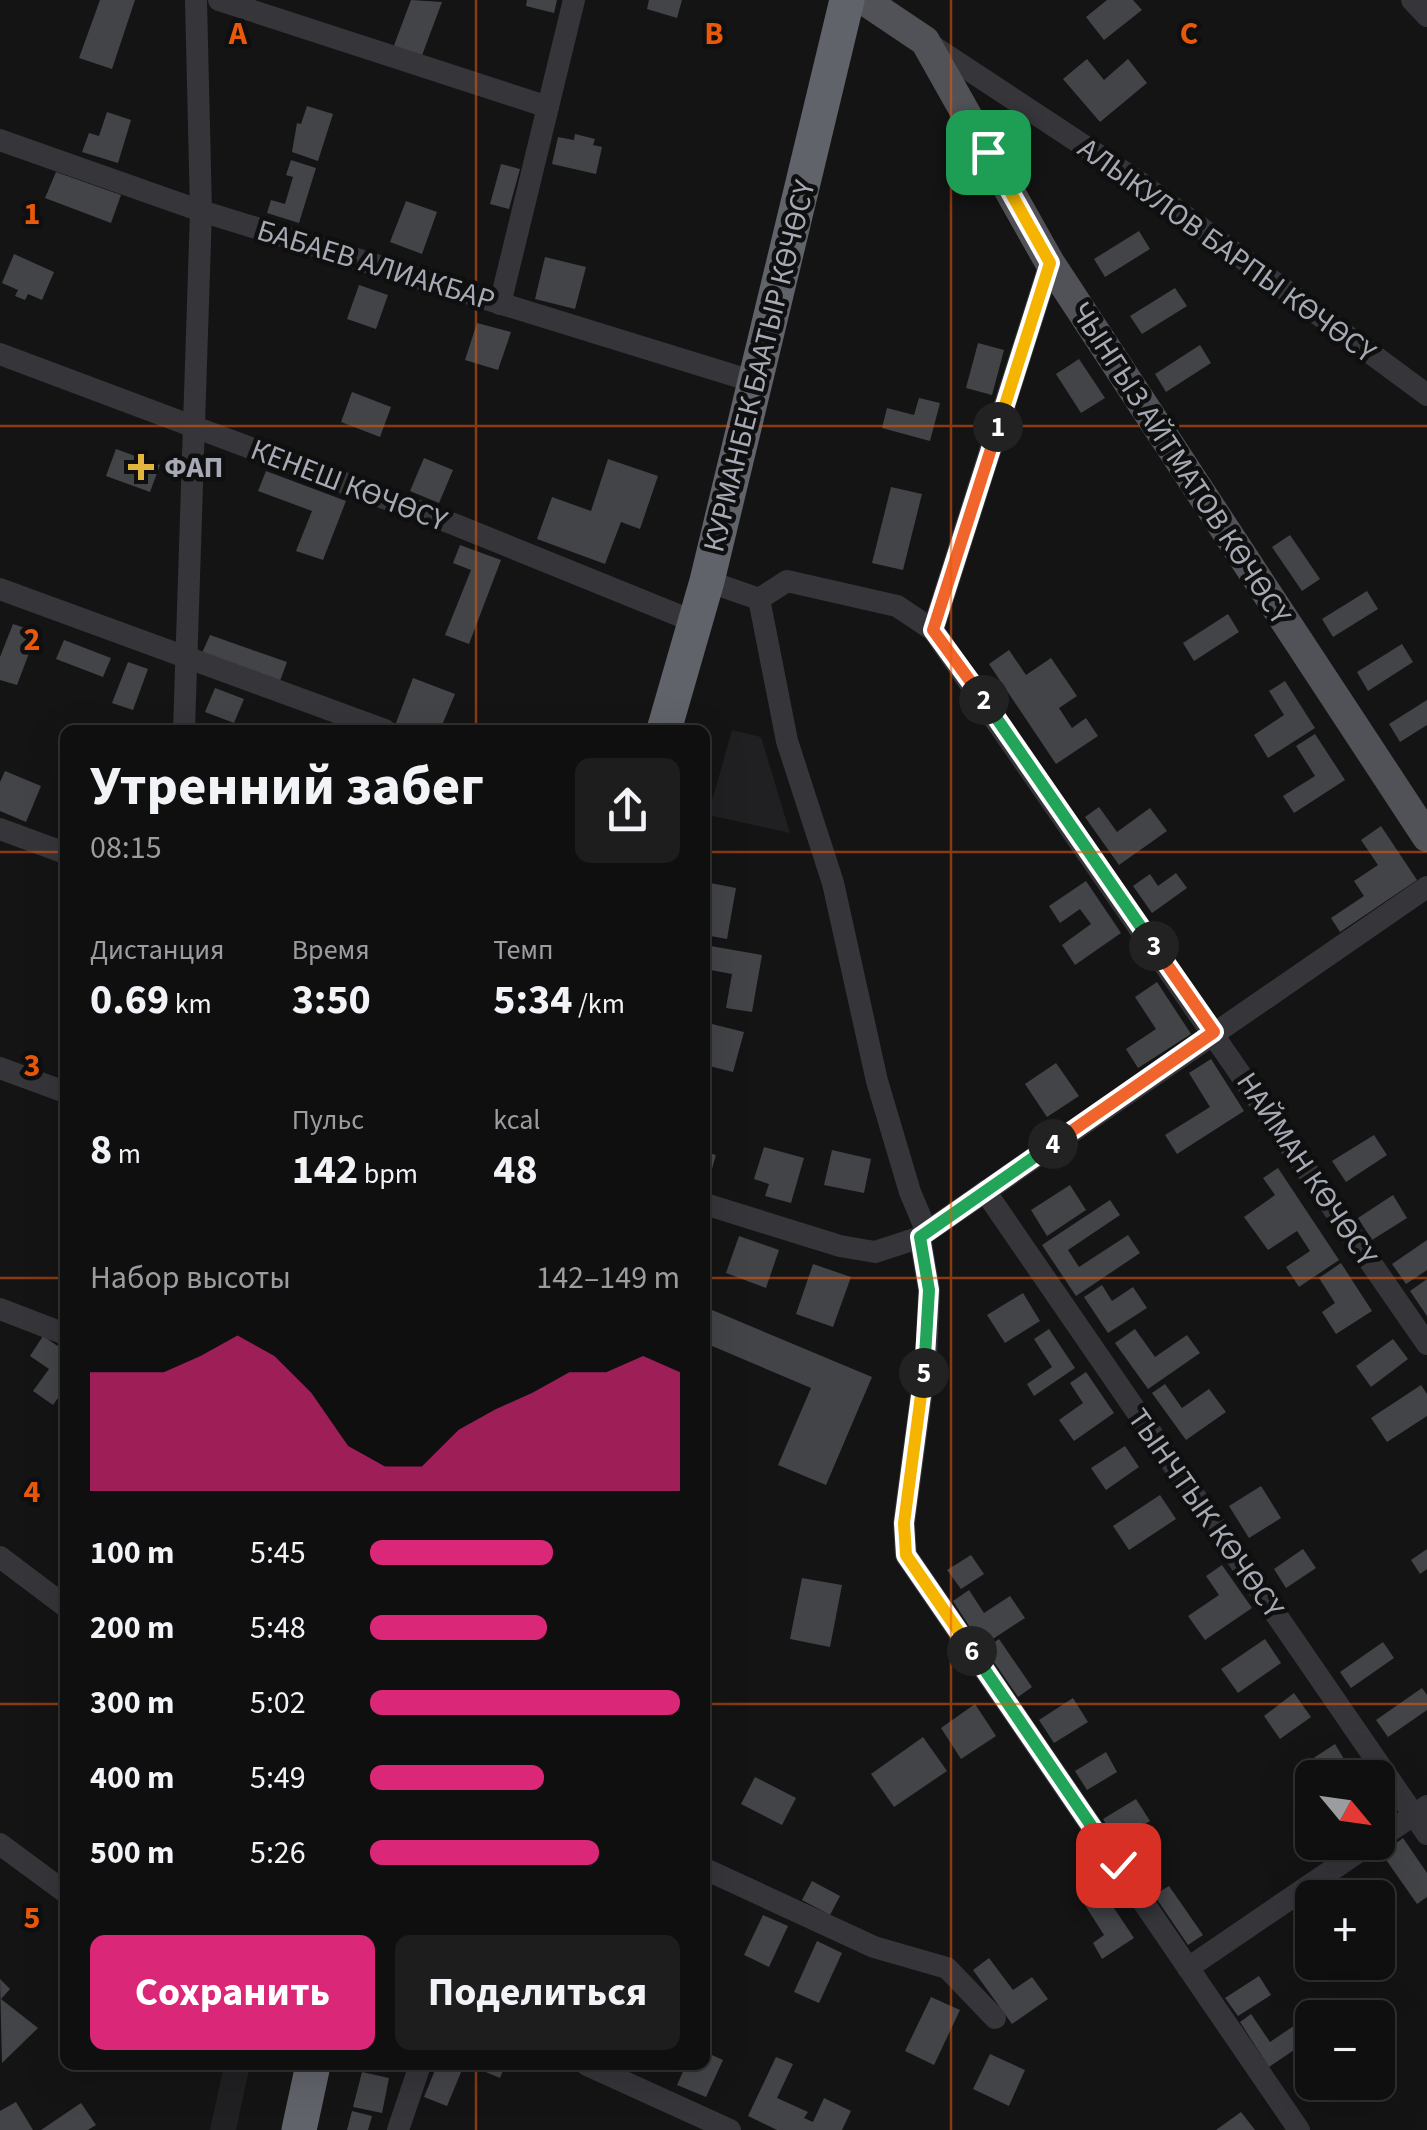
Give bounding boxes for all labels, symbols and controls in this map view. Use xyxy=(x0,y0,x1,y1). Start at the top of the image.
text: A xyxy=(228,11,248,57)
text: B xyxy=(704,11,724,57)
text: C xyxy=(1180,11,1198,57)
pin xyxy=(946,110,1031,195)
icon: arrive xyxy=(961,125,1016,180)
street label: АЛЫКУЛОВ БАРПЫ КӨЧӨСҮ xyxy=(1069,128,1385,374)
street label: КУРМАНБЕК БААТЫР КӨЧӨСҮ xyxy=(692,175,827,556)
text: 1 xyxy=(24,191,40,237)
street label: БАБАЕВ АЛИАКБАР xyxy=(252,209,500,322)
street label: ЧЫНГЫЗ АЙТМАТОВ КӨЧӨСҮ xyxy=(1060,294,1302,633)
pin: 1 xyxy=(973,402,1023,452)
text: 1 xyxy=(991,407,1005,447)
street label: КЕНЕШ КӨЧӨСҮ xyxy=(244,428,454,543)
place label: ФАП xyxy=(164,446,224,489)
marker: ФАП xyxy=(128,454,154,480)
text: 2 xyxy=(24,617,40,663)
pin: 2 xyxy=(959,675,1009,725)
text: 2 xyxy=(977,680,991,720)
text: Утренний забег xyxy=(90,748,484,826)
button: share xyxy=(575,758,680,863)
text: 08:15 xyxy=(90,825,162,871)
pin: 3 xyxy=(1129,921,1179,971)
text: 3 xyxy=(1147,926,1161,966)
text: Дистанция xyxy=(90,930,224,970)
text: Время xyxy=(292,930,370,970)
text: Темп xyxy=(493,930,554,970)
text: 0.69 xyxy=(90,970,169,1030)
text: 3:50 xyxy=(292,970,371,1030)
text: 5:34 xyxy=(493,970,572,1030)
text: km xyxy=(169,984,212,1024)
text: /km xyxy=(572,984,625,1024)
text: 3 xyxy=(24,1043,40,1089)
street label: НАЙМАН КӨЧӨСҮ xyxy=(1226,1064,1388,1275)
text: Пульс xyxy=(292,1100,364,1140)
text: kcal xyxy=(493,1100,540,1140)
pin: 4 xyxy=(1028,1119,1078,1169)
text: 8 xyxy=(90,1120,112,1180)
text: 4 xyxy=(1046,1124,1060,1164)
text: m xyxy=(112,1134,141,1174)
text: 142 xyxy=(292,1140,358,1200)
text: 48 xyxy=(493,1140,538,1200)
text: bpm xyxy=(358,1154,418,1194)
text: Набор высоты xyxy=(90,1255,291,1301)
text: 142–149 m xyxy=(536,1255,680,1301)
pin: 5 xyxy=(899,1348,949,1398)
text: 5 xyxy=(917,1353,931,1393)
street label: ТЫНЧТЫК КӨЧӨСҮ xyxy=(1117,1400,1294,1627)
text: 4 xyxy=(24,1469,41,1515)
text: 100 m xyxy=(90,1530,175,1576)
text: 5:45 xyxy=(250,1530,306,1576)
text: 200 m xyxy=(90,1605,175,1651)
text: 5:48 xyxy=(250,1605,306,1651)
pin: 6 xyxy=(947,1626,997,1676)
text: 6 xyxy=(965,1631,979,1671)
text: 300 m xyxy=(90,1680,175,1726)
text: 5:02 xyxy=(250,1680,306,1726)
text: 400 m xyxy=(90,1755,175,1801)
text: 5:49 xyxy=(250,1755,306,1801)
north arrow xyxy=(1295,1760,1395,1860)
map controls xyxy=(1295,1760,1395,2100)
pin xyxy=(1076,1823,1161,1908)
text: 500 m xyxy=(90,1830,175,1876)
text: 5:26 xyxy=(250,1830,306,1876)
icon: check xyxy=(1091,1838,1146,1893)
button: + xyxy=(1295,1880,1395,1980)
text: 5 xyxy=(24,1895,40,1941)
button: Сохранить xyxy=(90,1935,375,2050)
button: Поделиться xyxy=(395,1935,680,2050)
button: − xyxy=(1295,2000,1395,2100)

